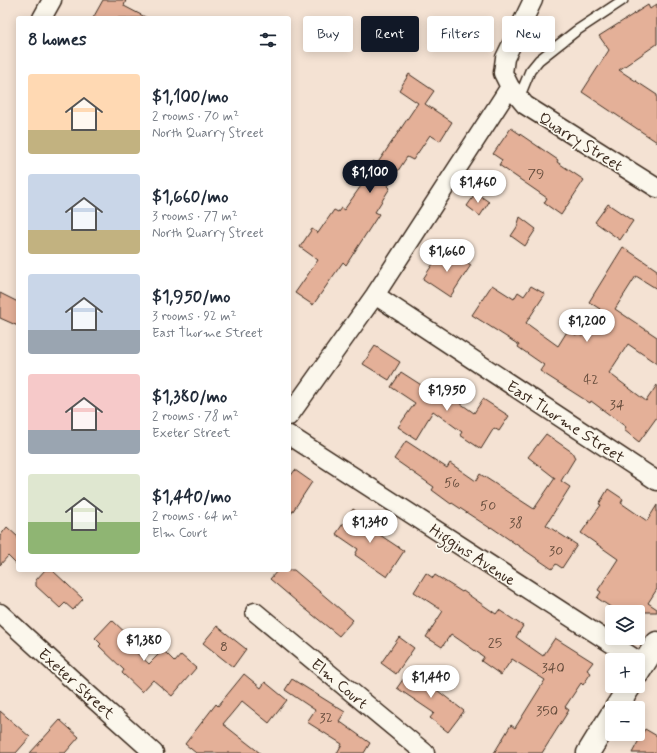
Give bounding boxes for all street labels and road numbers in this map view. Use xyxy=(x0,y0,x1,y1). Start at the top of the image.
street label: Quarry Street xyxy=(534,108,626,177)
street label: East Thorme Street xyxy=(502,376,629,469)
street label: Higgins Avenue xyxy=(424,519,520,592)
street label: Exeter Street xyxy=(33,644,119,725)
street label: Elm Court xyxy=(306,654,372,714)

